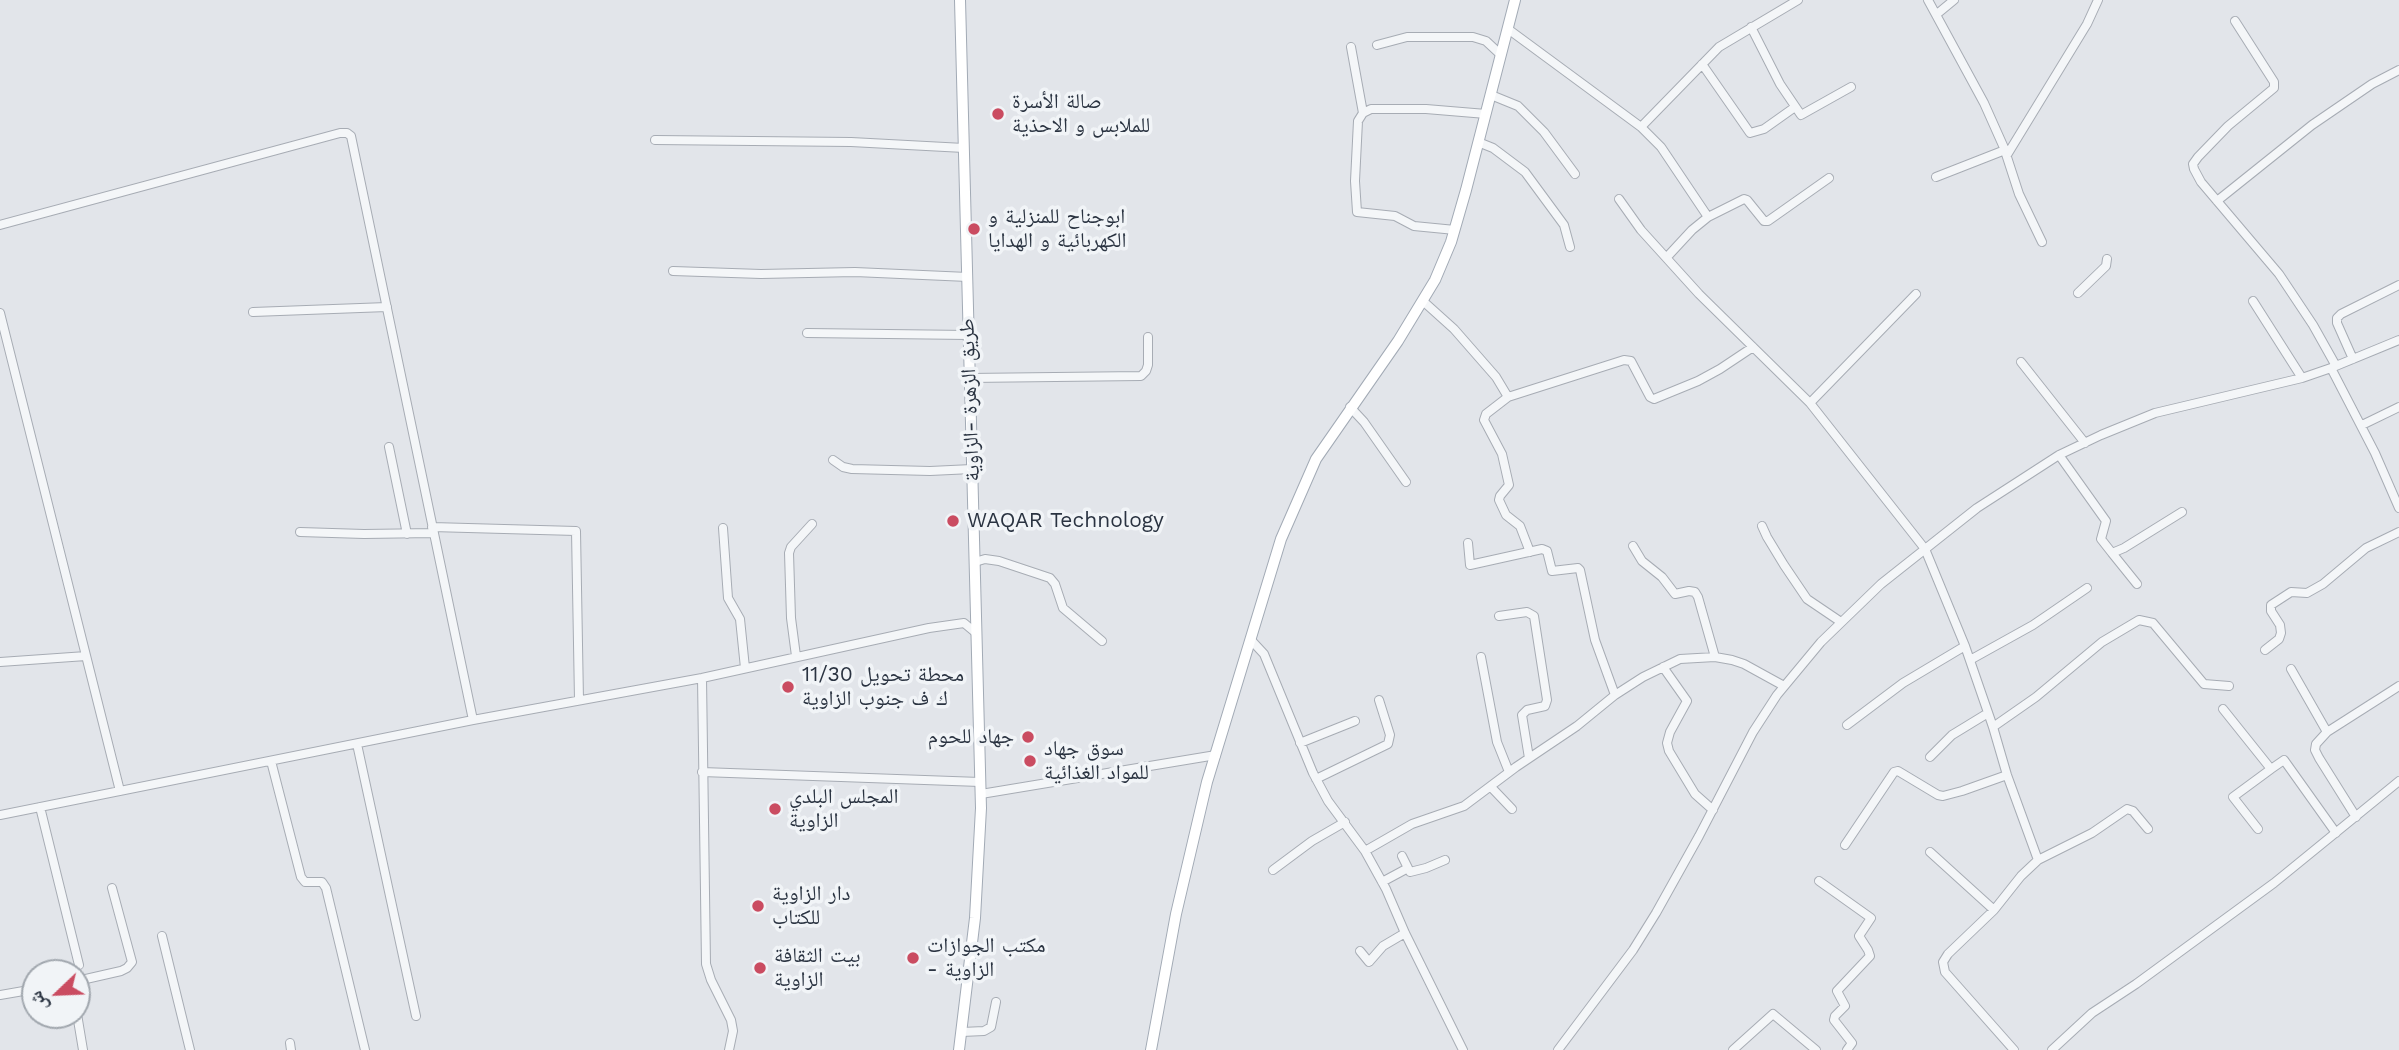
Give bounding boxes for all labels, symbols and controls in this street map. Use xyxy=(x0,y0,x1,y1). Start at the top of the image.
place label: صالة الأسرة للملابس و الاحذية xyxy=(1012,89,1150,139)
marker: صالة الأسرة للملابس و الاحذية xyxy=(990,106,1006,122)
place label: ابوجناح للمنزلية و الكهربائية و الهدايا xyxy=(988,204,1127,254)
marker: ابوجناح للمنزلية و الكهربائية و الهدايا xyxy=(966,221,982,237)
street label: طريق الزهرة -الزاوية xyxy=(955,318,985,482)
place label: WAQAR Technology xyxy=(967,508,1164,534)
marker: WAQAR Technology xyxy=(945,513,961,529)
place label: محطة تحويل 11/30 ك ف جنوب الزاوية xyxy=(802,662,964,712)
marker: محطة تحويل 11/30 ك ف جنوب الزاوية xyxy=(780,679,796,695)
place label: جهاد للحوم xyxy=(928,724,1014,750)
marker: جهاد للحوم xyxy=(1020,729,1036,745)
place label: سوق جهاد للمواد الغذائية xyxy=(1044,736,1149,786)
marker: سوق جهاد للمواد الغذائية xyxy=(1022,753,1038,769)
place label: المجلس البلدي الزاوية xyxy=(789,784,898,834)
marker: المجلس البلدي الزاوية xyxy=(767,801,783,817)
place label: دار الزاوية للكتاب xyxy=(772,881,850,931)
marker: دار الزاوية للكتاب xyxy=(750,898,766,914)
place label: مكتب الجوازات - الزاوية xyxy=(927,933,1046,983)
place label: بيت الثقافة الزاوية xyxy=(774,943,860,993)
marker: مكتب الجوازات - الزاوية xyxy=(905,950,921,966)
north arrow xyxy=(21,959,91,1029)
marker: بيت الثقافة الزاوية xyxy=(752,960,768,976)
text: ش xyxy=(24,988,53,1015)

